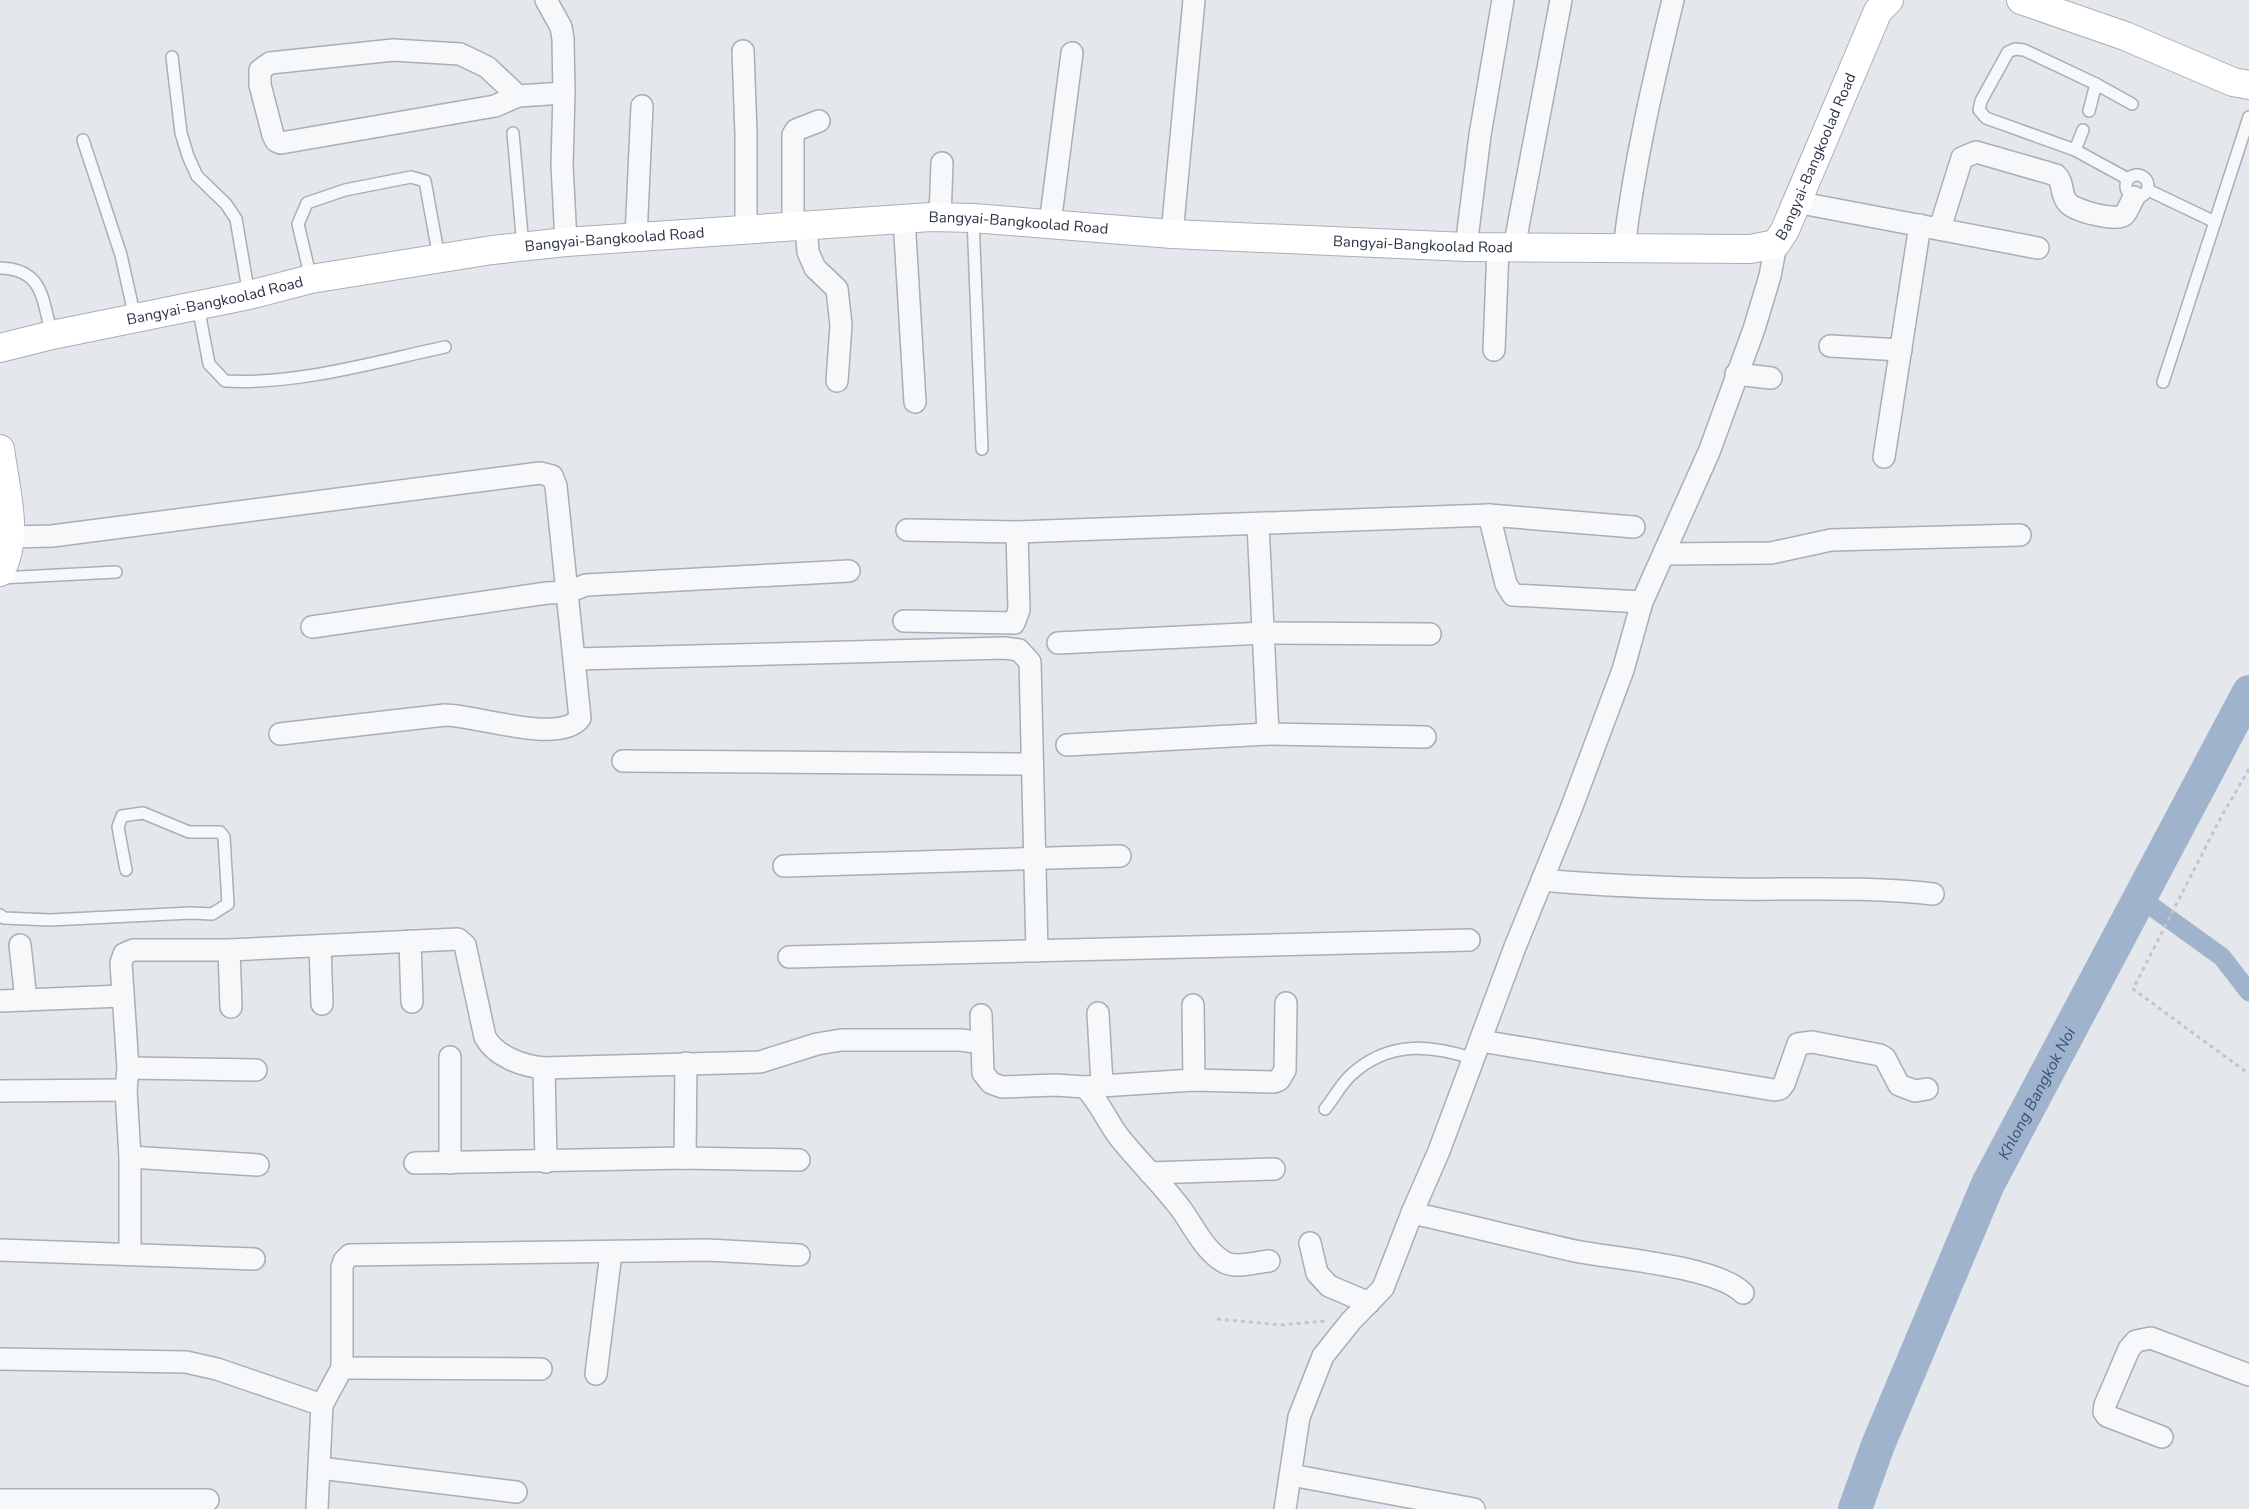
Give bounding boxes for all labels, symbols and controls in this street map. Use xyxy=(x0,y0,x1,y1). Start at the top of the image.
street label: Bangyai-Bangkoolad Road xyxy=(1771,70,1861,244)
street label: Bangyai-Bangkoolad Road xyxy=(928,207,1109,239)
street label: Bangyai-Bangkoolad Road xyxy=(524,223,705,256)
street label: Bangyai-Bangkoolad Road xyxy=(1332,231,1513,257)
street label: Bangyai-Bangkoolad Road xyxy=(125,271,305,330)
water label: Khlong Bangkok Noi xyxy=(1993,1024,2081,1164)

